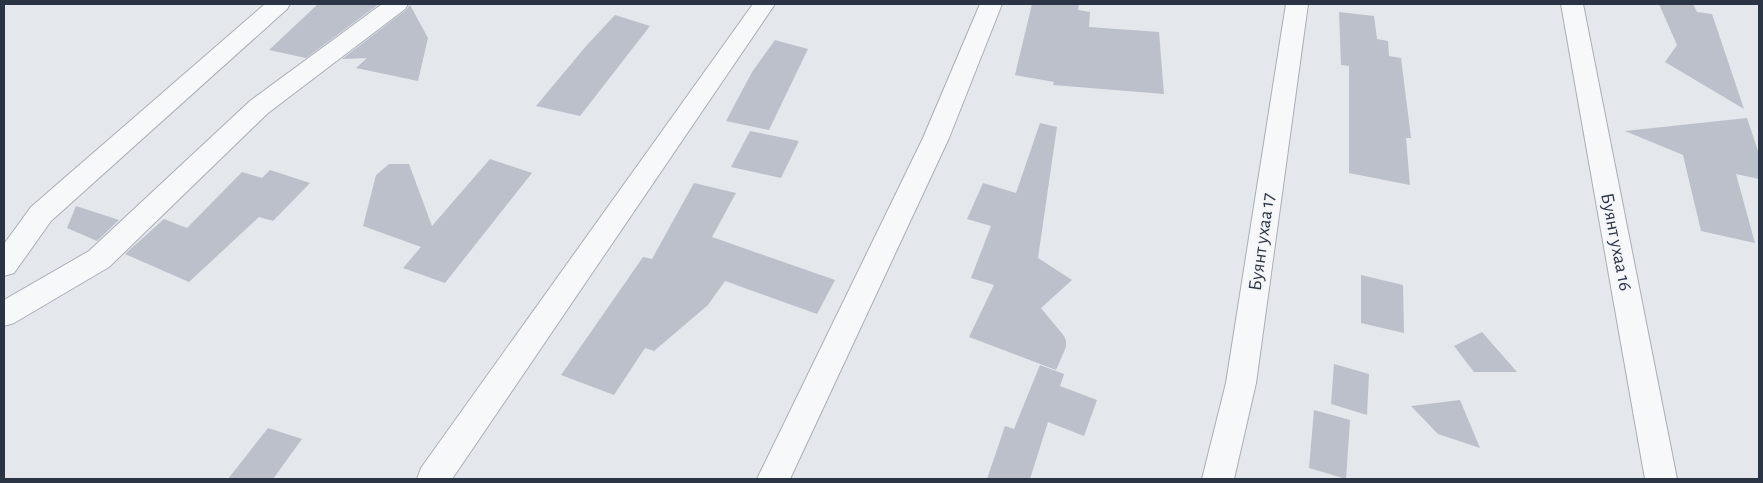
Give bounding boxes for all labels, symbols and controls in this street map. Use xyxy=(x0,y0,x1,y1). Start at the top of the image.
street label: Буянт ухаа 16 xyxy=(1597,191,1635,293)
street label: Буянт ухаа 17 xyxy=(1246,192,1278,292)

